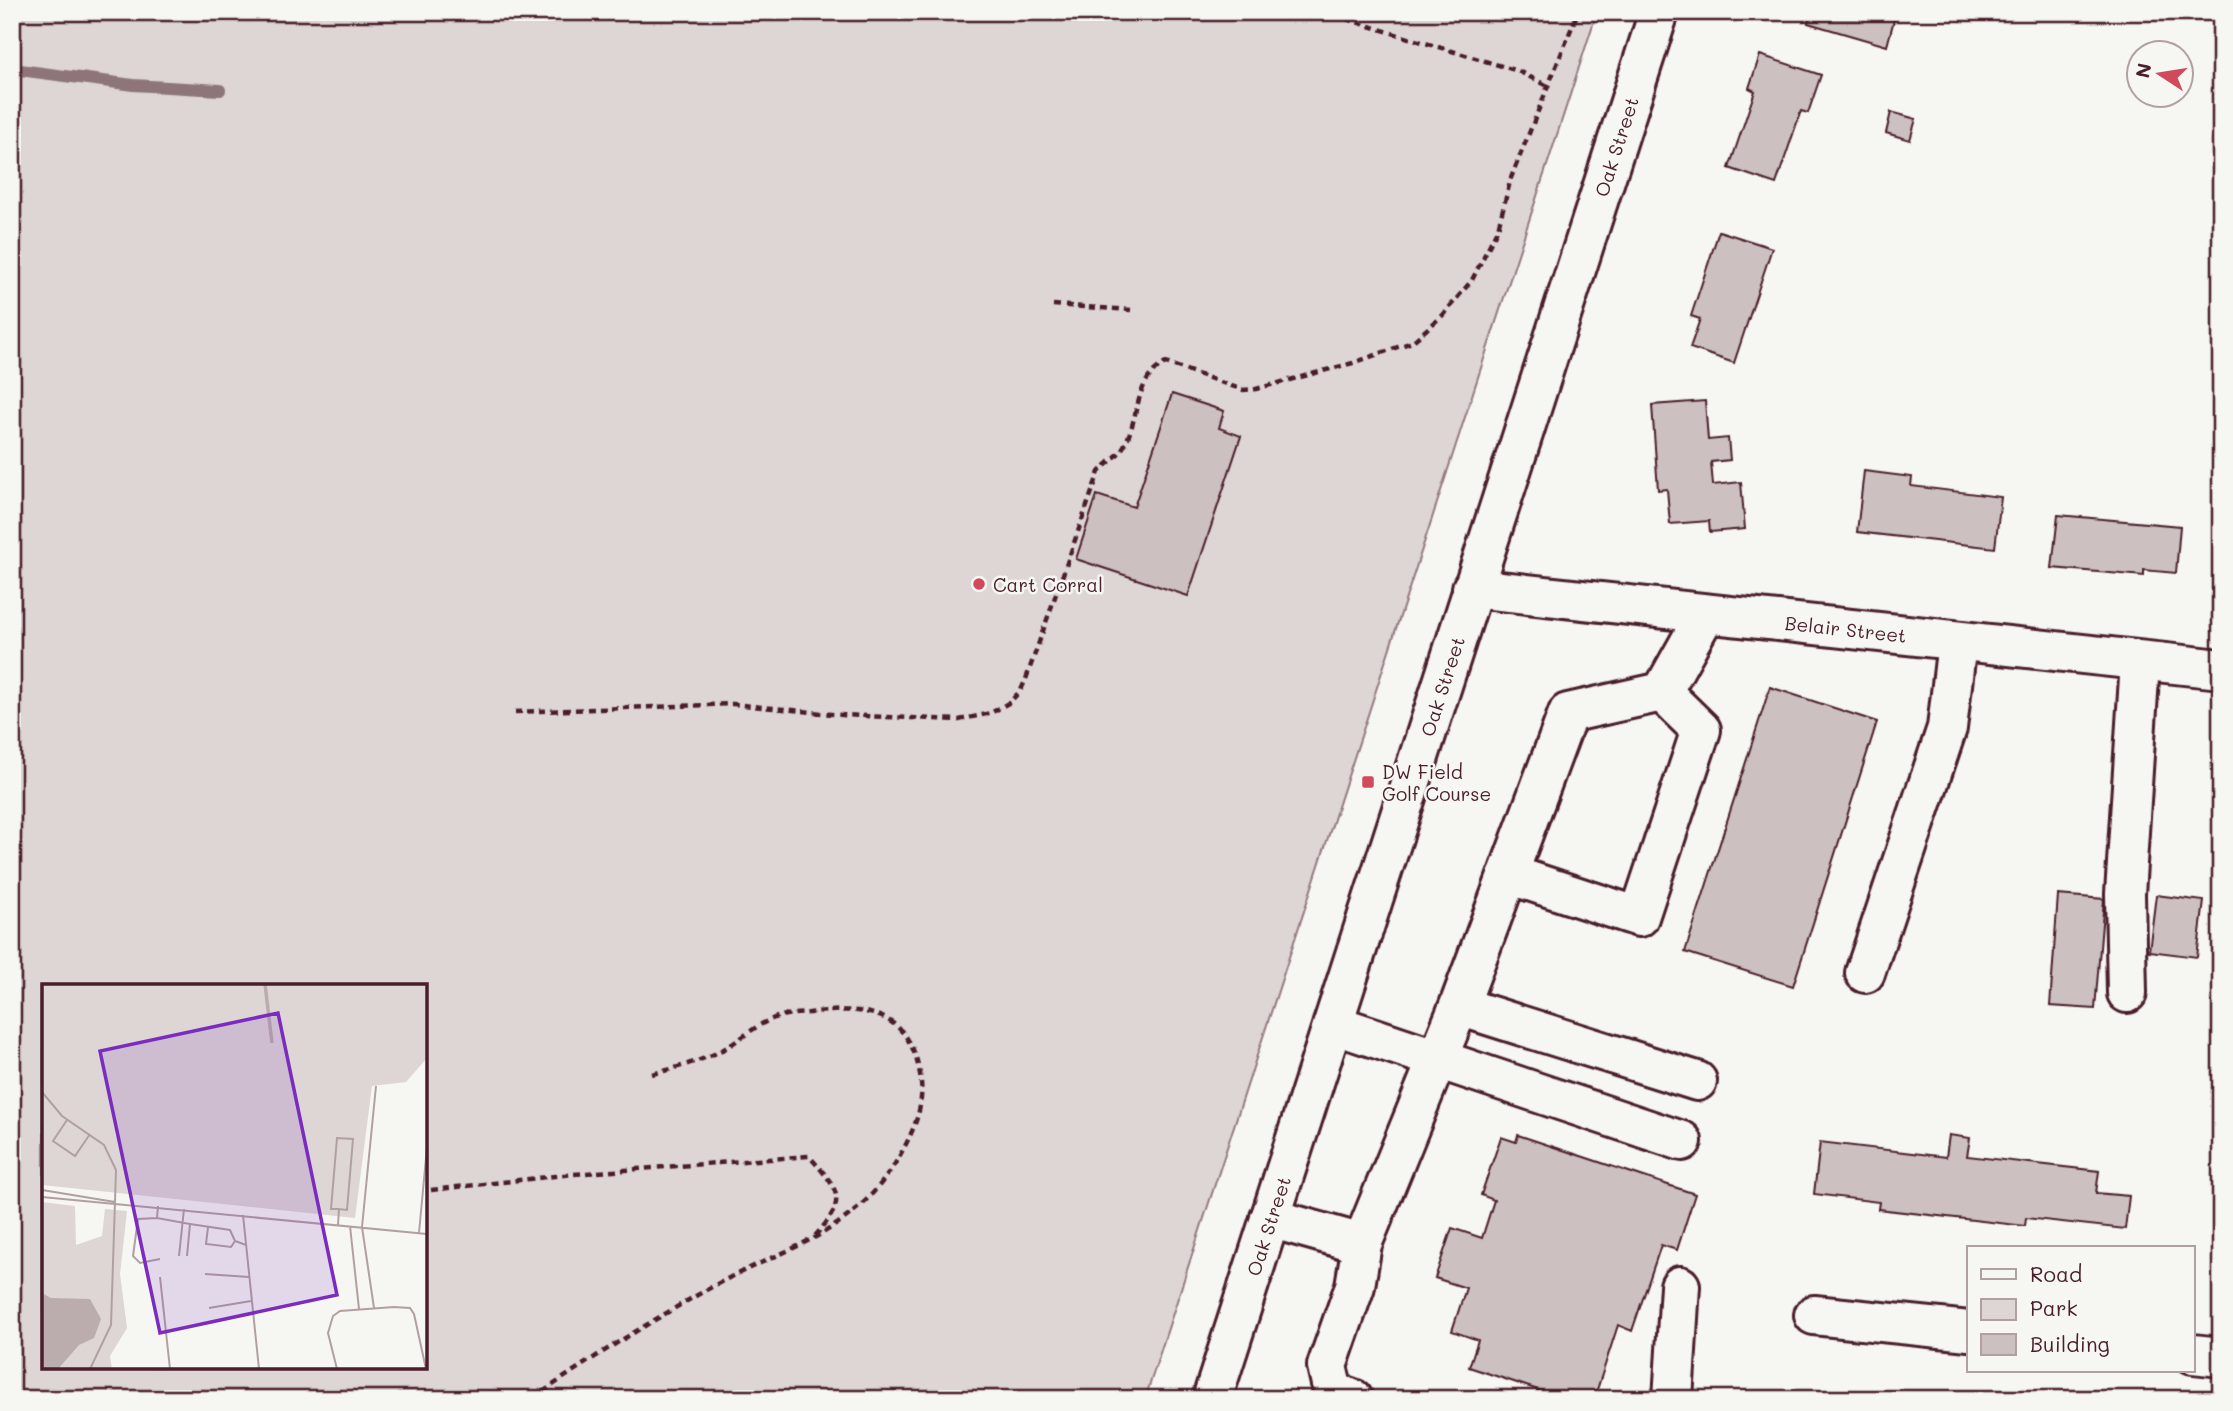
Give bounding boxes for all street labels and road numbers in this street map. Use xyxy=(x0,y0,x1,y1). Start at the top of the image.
street label: Oak Street xyxy=(1588,93,1643,200)
street label: Belair Street xyxy=(1784,609,1908,647)
street label: Oak Street xyxy=(1414,633,1470,739)
street label: Oak Street xyxy=(1240,1173,1296,1279)

